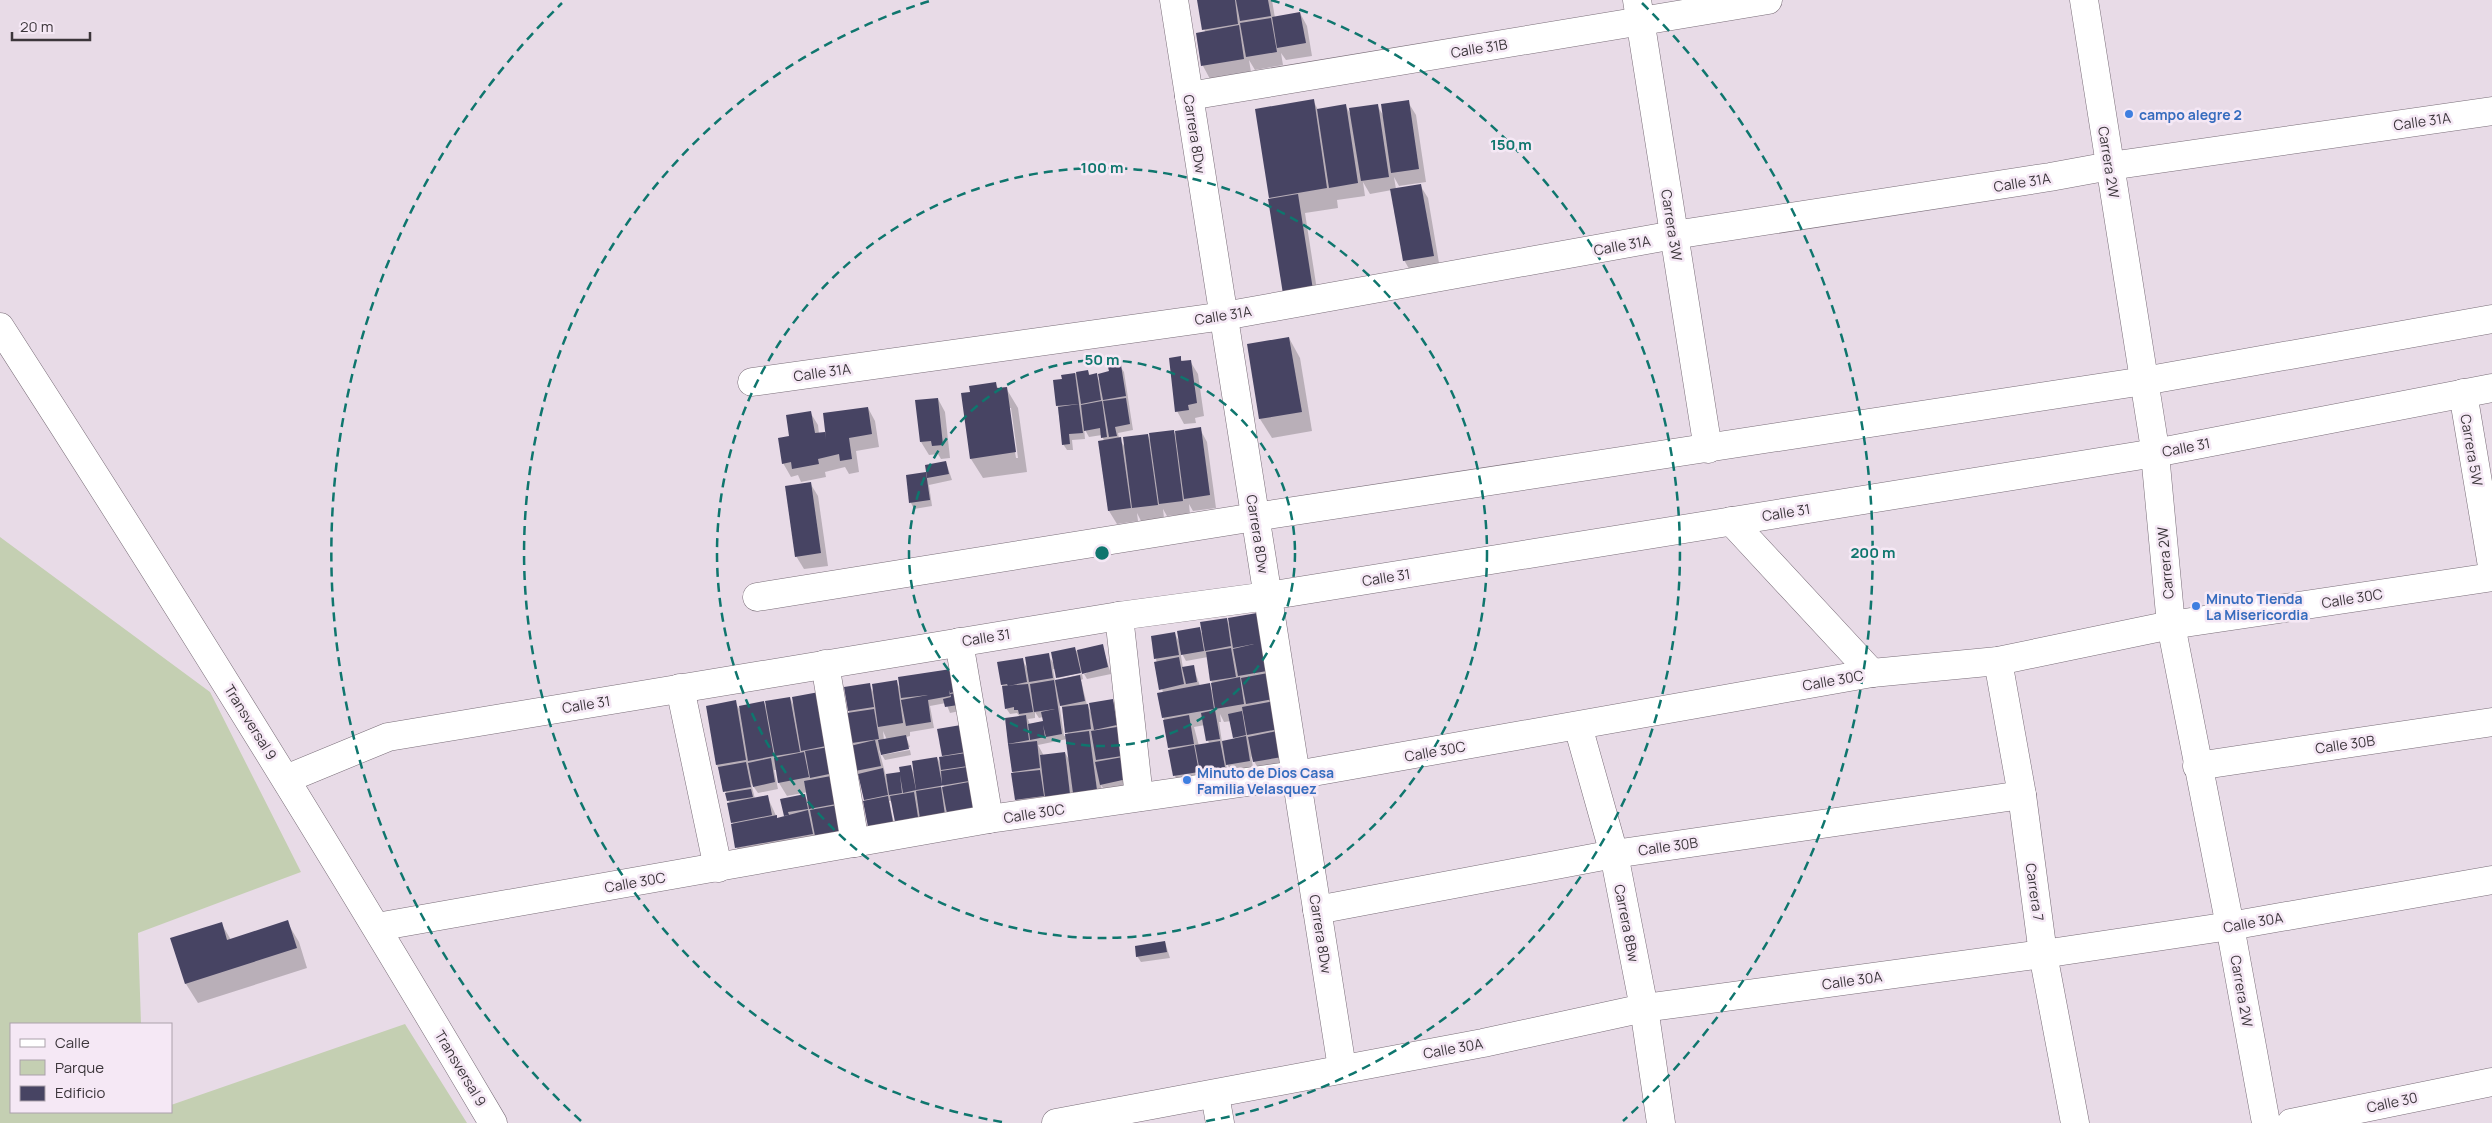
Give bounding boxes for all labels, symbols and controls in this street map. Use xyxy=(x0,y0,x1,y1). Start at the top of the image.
scale bar xyxy=(12,10,90,42)
text: 20 m xyxy=(20,16,53,37)
street label: Calle 31B xyxy=(1449,34,1509,62)
street label: Carrera 8Dw xyxy=(1179,93,1211,175)
place label: campo alegre 2 xyxy=(2139,105,2242,124)
marker: campo alegre 2 xyxy=(2123,108,2135,120)
street label: Calle 31A xyxy=(2392,108,2452,134)
street label: Carrera 2W xyxy=(2094,125,2124,199)
text: 150 m xyxy=(1490,134,1532,155)
text: 100 m xyxy=(1081,157,1123,178)
street label: Calle 31A xyxy=(1992,168,2052,196)
street label: Carrera 3W xyxy=(1657,188,1687,262)
street label: Calle 31A xyxy=(1592,231,1652,259)
street label: Calle 31A xyxy=(1193,301,1253,329)
text: 50 m xyxy=(1084,349,1120,370)
street label: Calle 31A xyxy=(792,359,852,385)
street label: Carrera 5W xyxy=(2456,413,2488,487)
street label: Calle 31 xyxy=(2160,433,2212,461)
street label: Carrera 8Dw xyxy=(1242,493,1274,575)
street label: Calle 31 xyxy=(1761,499,1811,525)
street label: Carrera 2W xyxy=(2152,526,2178,600)
text: 200 m xyxy=(1850,542,1896,563)
centre of rings xyxy=(1093,544,1111,562)
street label: Calle 31 xyxy=(1361,564,1411,590)
street label: Calle 30C xyxy=(2320,584,2384,612)
place label: Minuto Tienda La Misericordia xyxy=(2206,589,2308,624)
marker: Minuto Tienda La Misericordia xyxy=(2190,600,2202,612)
street label: Calle 31 xyxy=(961,624,1011,650)
street label: Calle 30C xyxy=(1801,665,1865,695)
street label: Transversal 9 xyxy=(220,681,282,763)
street label: Calle 31 xyxy=(561,691,611,717)
street label: Calle 30B xyxy=(2314,730,2377,758)
street label: Calle 30C xyxy=(1403,736,1467,766)
place label: Minuto de Dios Casa Familia Velasquez xyxy=(1197,763,1334,798)
marker: Minuto de Dios Casa Familia Velasquez xyxy=(1181,774,1193,786)
street label: Calle 30C xyxy=(1002,799,1066,827)
street label: Calle 30B xyxy=(1637,832,1700,860)
street label: Carrera 7 xyxy=(2022,862,2048,922)
street label: Calle 30C xyxy=(603,867,667,897)
street label: Carrera 8Bw xyxy=(1610,883,1644,964)
street label: Carrera 8Dw xyxy=(1305,893,1337,975)
street label: Calle 30A xyxy=(2222,907,2285,937)
street label: Carrera 2W xyxy=(2226,954,2258,1028)
street label: Calle 30A xyxy=(1821,966,1883,994)
legend xyxy=(10,1023,172,1113)
street label: Transversal 9 xyxy=(431,1027,491,1109)
text: Calle xyxy=(55,1032,90,1053)
street label: Calle 30A xyxy=(1422,1033,1485,1063)
text: Parque xyxy=(55,1057,104,1078)
text: Edificio xyxy=(55,1082,106,1103)
street label: Calle 30 xyxy=(2365,1087,2419,1117)

